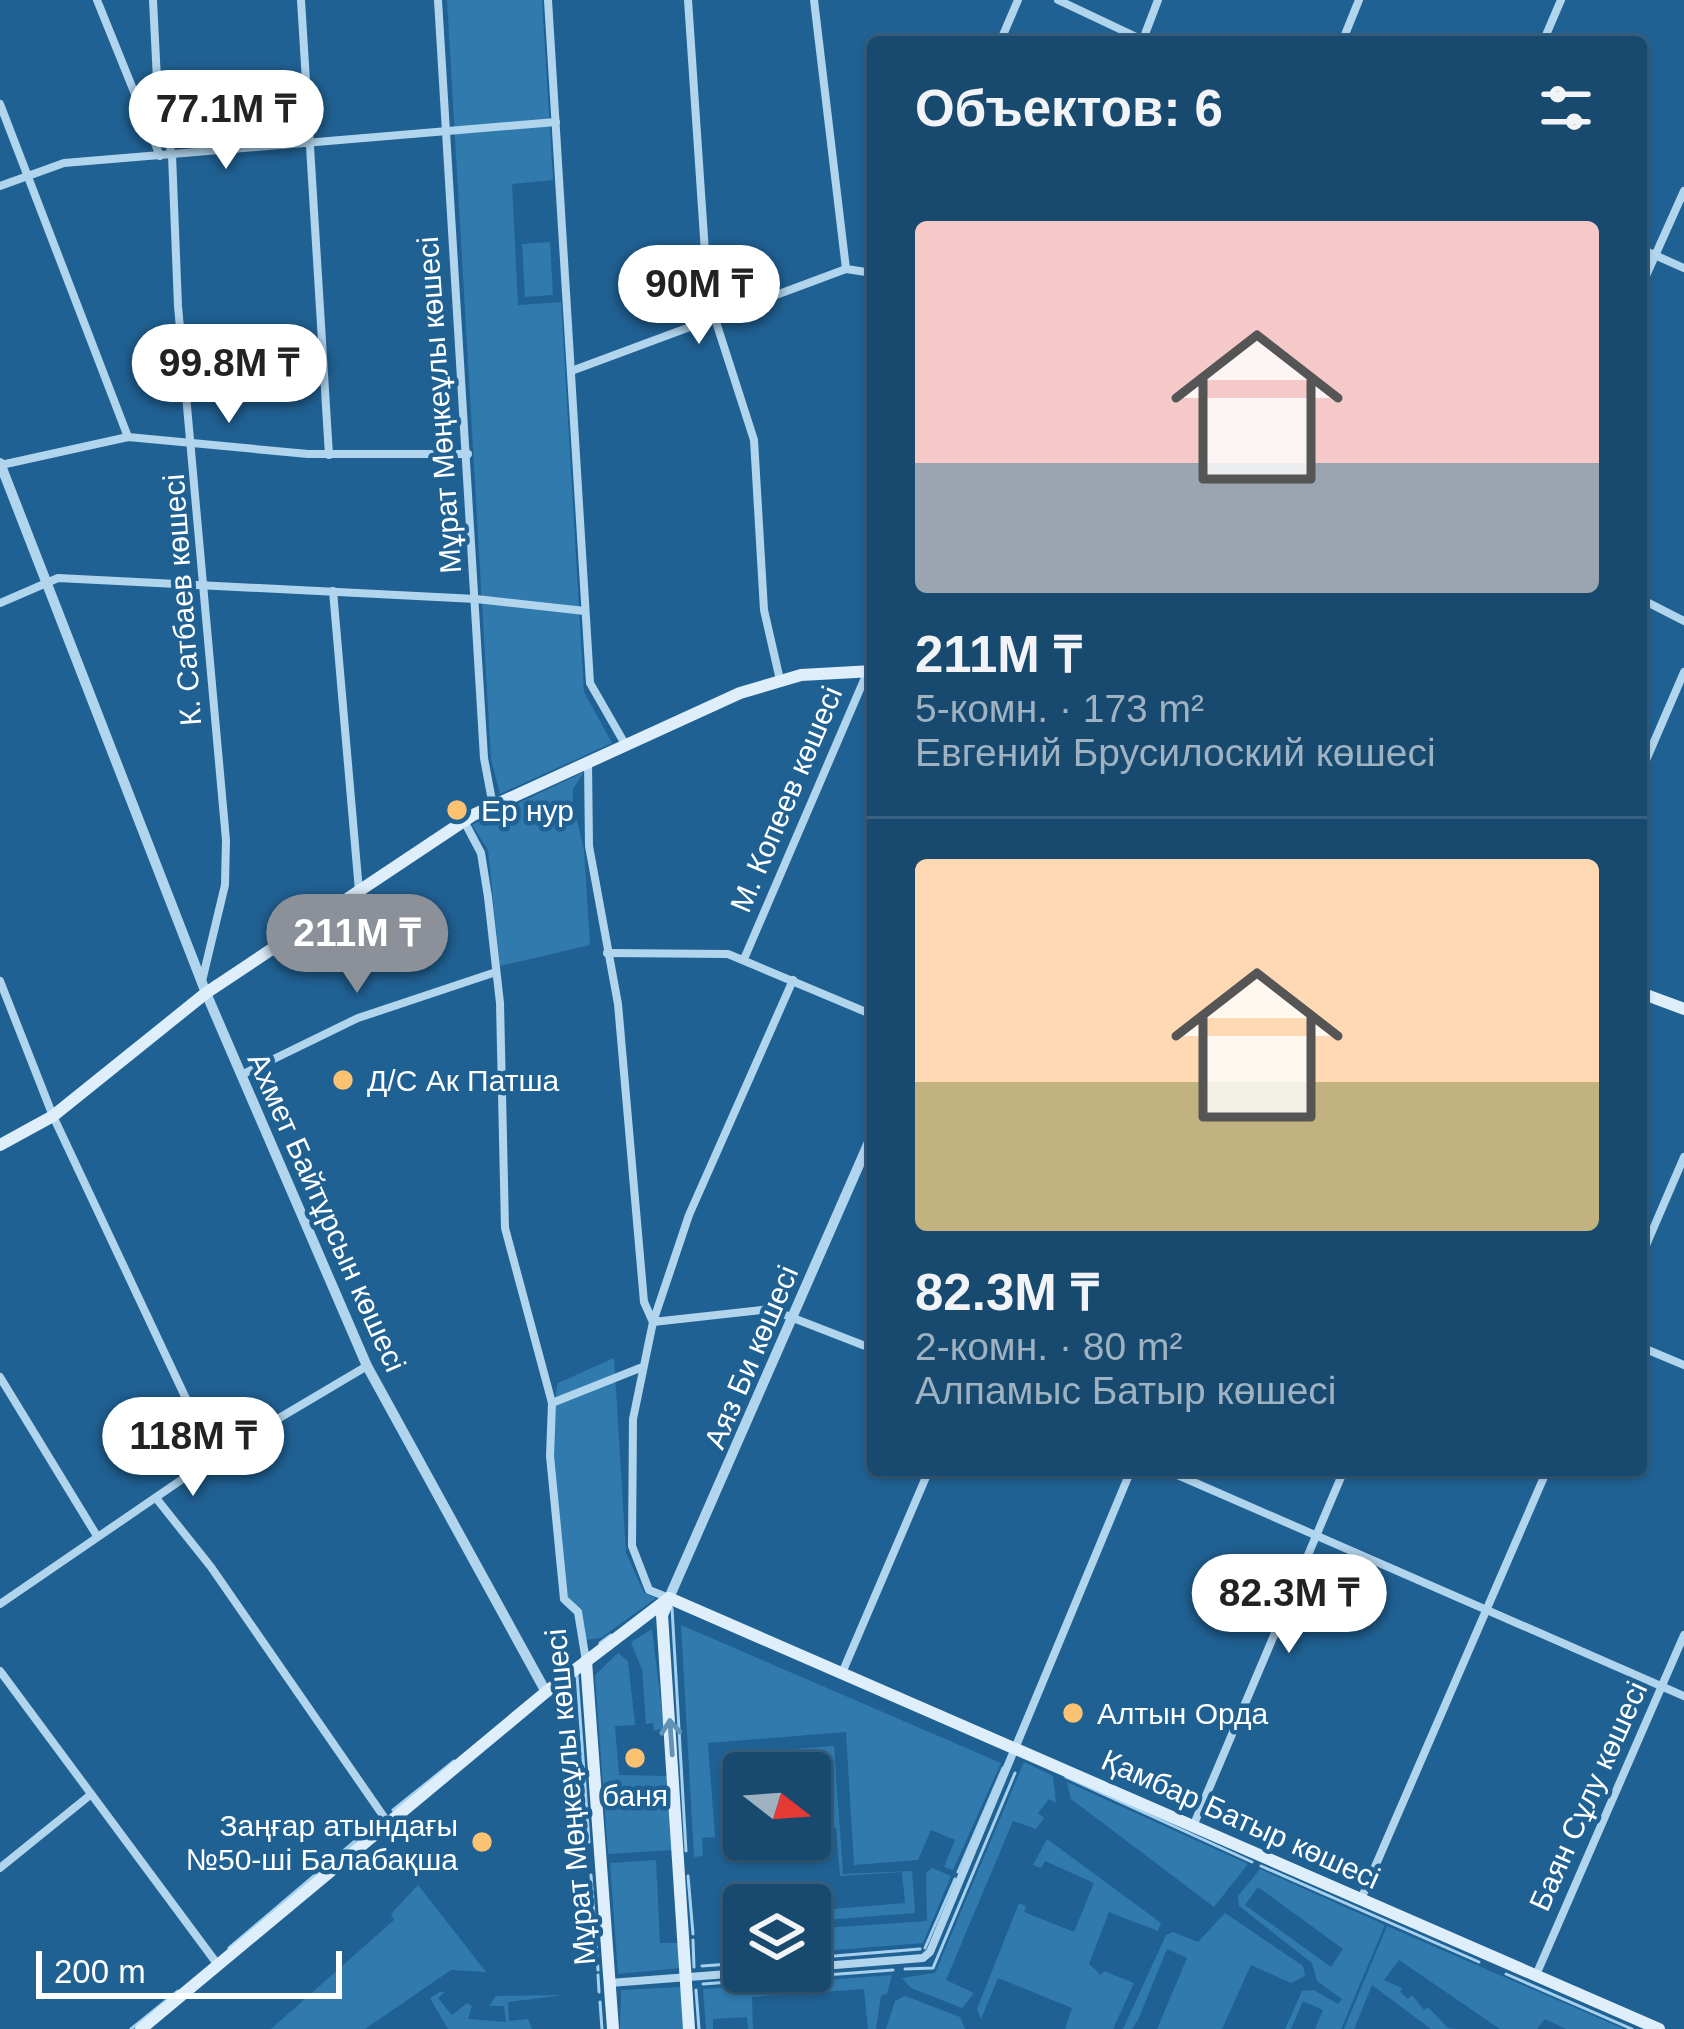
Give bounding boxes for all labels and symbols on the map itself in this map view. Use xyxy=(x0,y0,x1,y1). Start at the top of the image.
pin: 77.1M ₸ xyxy=(115,70,337,172)
street label: Мұрат Мөңкеұлы көшесі xyxy=(411,235,467,575)
pin: 90M ₸ xyxy=(615,245,783,347)
pin: 99.8M ₸ xyxy=(118,324,340,426)
street label: К. Сатбаев көшесі xyxy=(157,473,207,727)
street label: М. Копеев көшесі xyxy=(724,681,848,917)
place label: Ер нур xyxy=(481,794,574,827)
marker: Ер нур xyxy=(444,797,470,823)
pin: 211M ₸ xyxy=(259,894,455,996)
street label: Ахмет Байтұрсын көшесі xyxy=(242,1047,412,1377)
place label: Д/С Ак Патша xyxy=(367,1064,560,1097)
marker: Д/С Ак Патша xyxy=(330,1067,356,1093)
street label: Аяз Би көшесі xyxy=(698,1261,804,1453)
pin: 118M ₸ xyxy=(95,1397,291,1499)
pin: 82.3M ₸ xyxy=(1178,1554,1400,1656)
street label: Мұрат Мөңкеұлы көшесі xyxy=(539,1627,601,1967)
street label: Баян Сұлу көшесі xyxy=(1523,1676,1653,1916)
place label: Алтын Орда xyxy=(1097,1697,1269,1730)
marker: Алтын Орда xyxy=(1060,1700,1086,1726)
one-way arrow xyxy=(660,1718,683,1757)
street label: Қамбар Батыр көшесі xyxy=(1097,1743,1385,1895)
marker: баня xyxy=(622,1745,648,1771)
north arrow xyxy=(723,1752,831,1860)
place label: баня xyxy=(602,1779,668,1812)
place label: Заңғар атындағы №50-ші Балабақша xyxy=(186,1809,458,1876)
marker: Заңғар атындағы №50-ші Балабақша xyxy=(469,1829,495,1855)
scale bar xyxy=(36,1945,342,1998)

